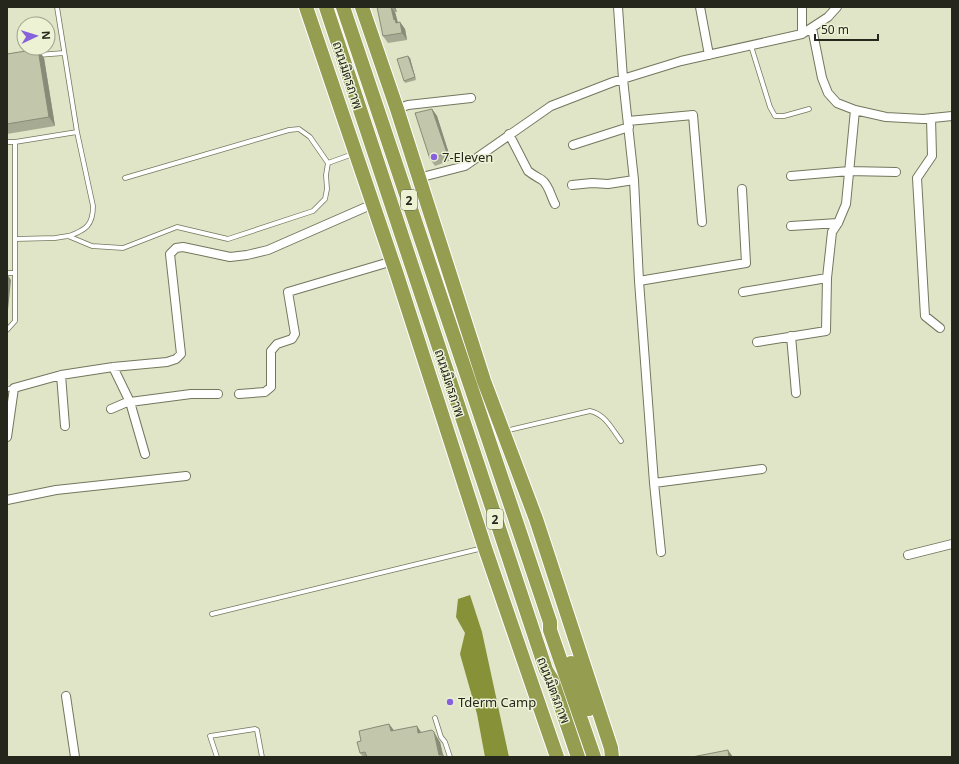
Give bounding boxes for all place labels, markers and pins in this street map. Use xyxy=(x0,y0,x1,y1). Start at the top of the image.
place label: 7-Eleven xyxy=(442,148,493,166)
marker: 7-Eleven xyxy=(429,152,439,162)
place label: Tderm Camp xyxy=(458,693,536,711)
marker: Tderm Camp xyxy=(445,697,455,707)

